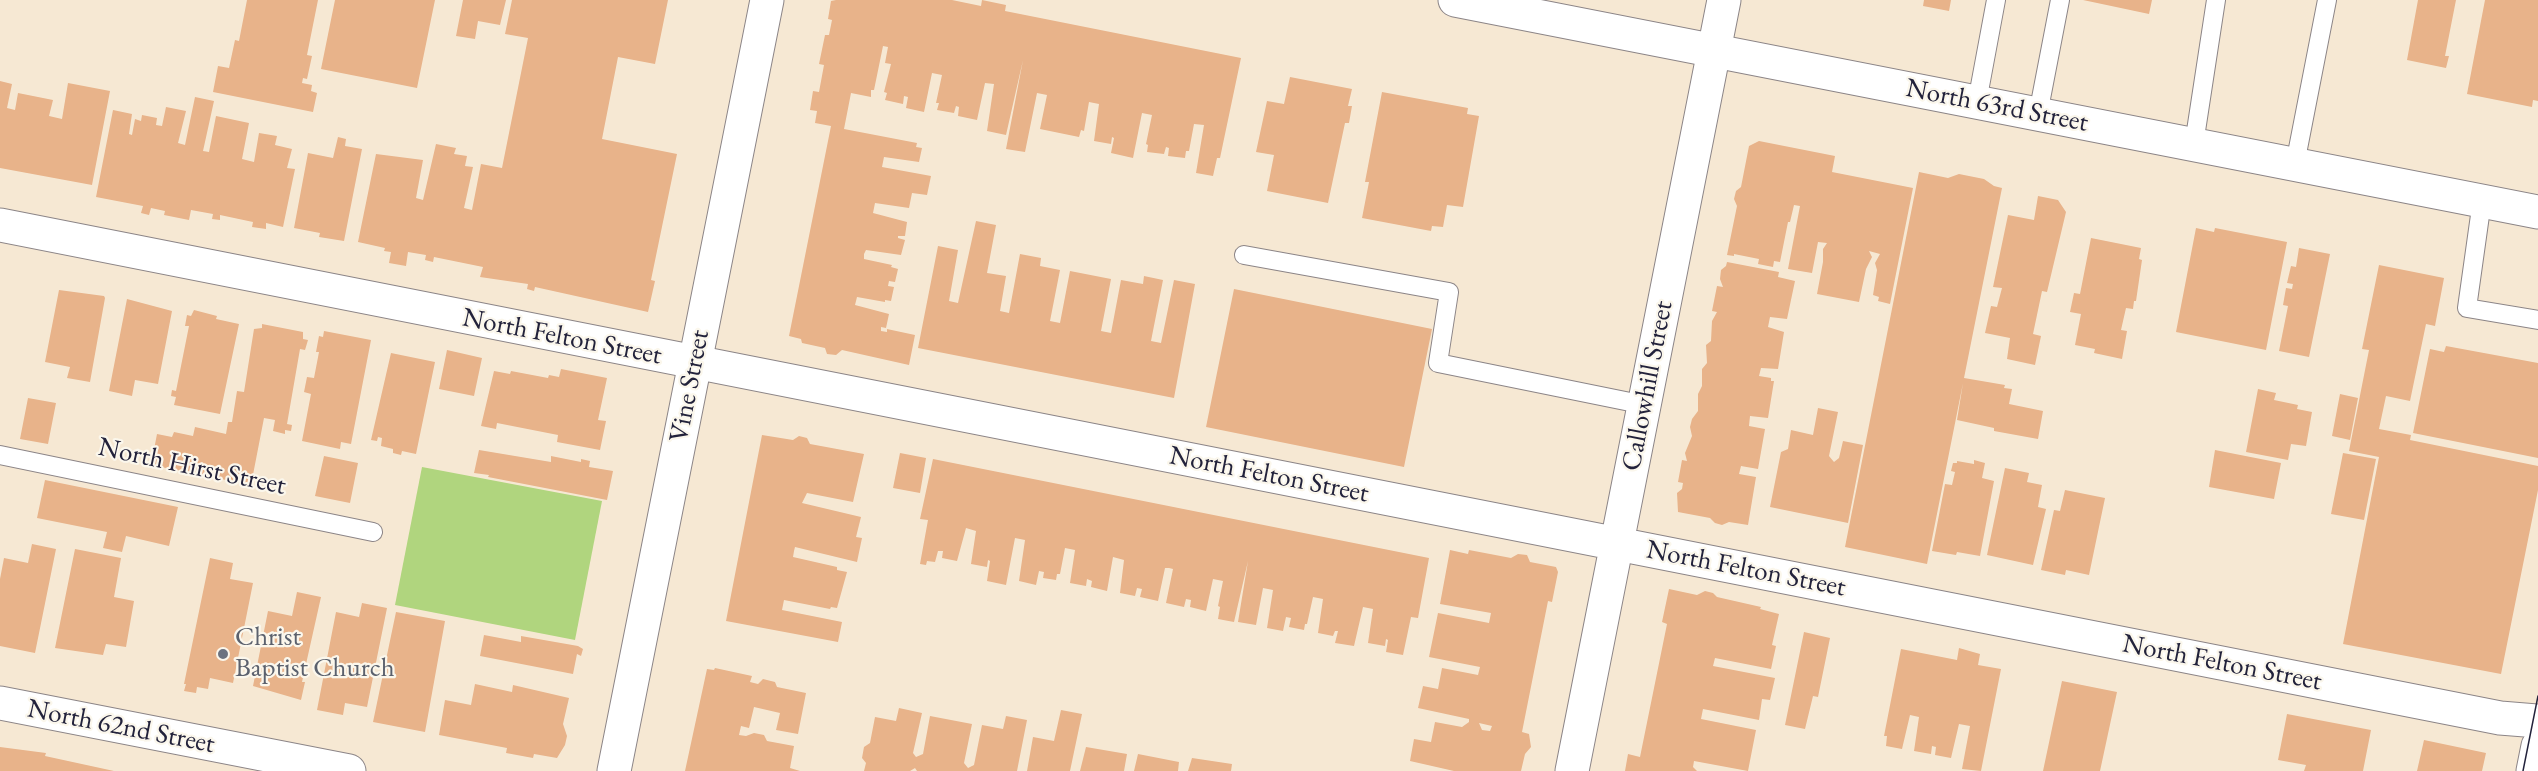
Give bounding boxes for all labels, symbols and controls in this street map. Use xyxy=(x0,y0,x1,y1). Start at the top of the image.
street label: North 63rd Street xyxy=(1903,72,2091,140)
street label: Callowhill Street xyxy=(1616,298,1680,474)
street label: North Felton Street xyxy=(460,302,664,372)
street label: Vine Street xyxy=(663,327,717,445)
street label: North Hirst Street xyxy=(95,431,289,503)
street label: North Felton Street xyxy=(1167,440,1371,510)
street label: North Felton Street xyxy=(1644,534,1848,604)
place label: Christ Baptist Church xyxy=(235,622,395,685)
street label: North Felton Street xyxy=(2120,628,2324,698)
marker: Christ Baptist Church xyxy=(216,647,230,661)
street label: North 62nd Street xyxy=(25,693,217,761)

